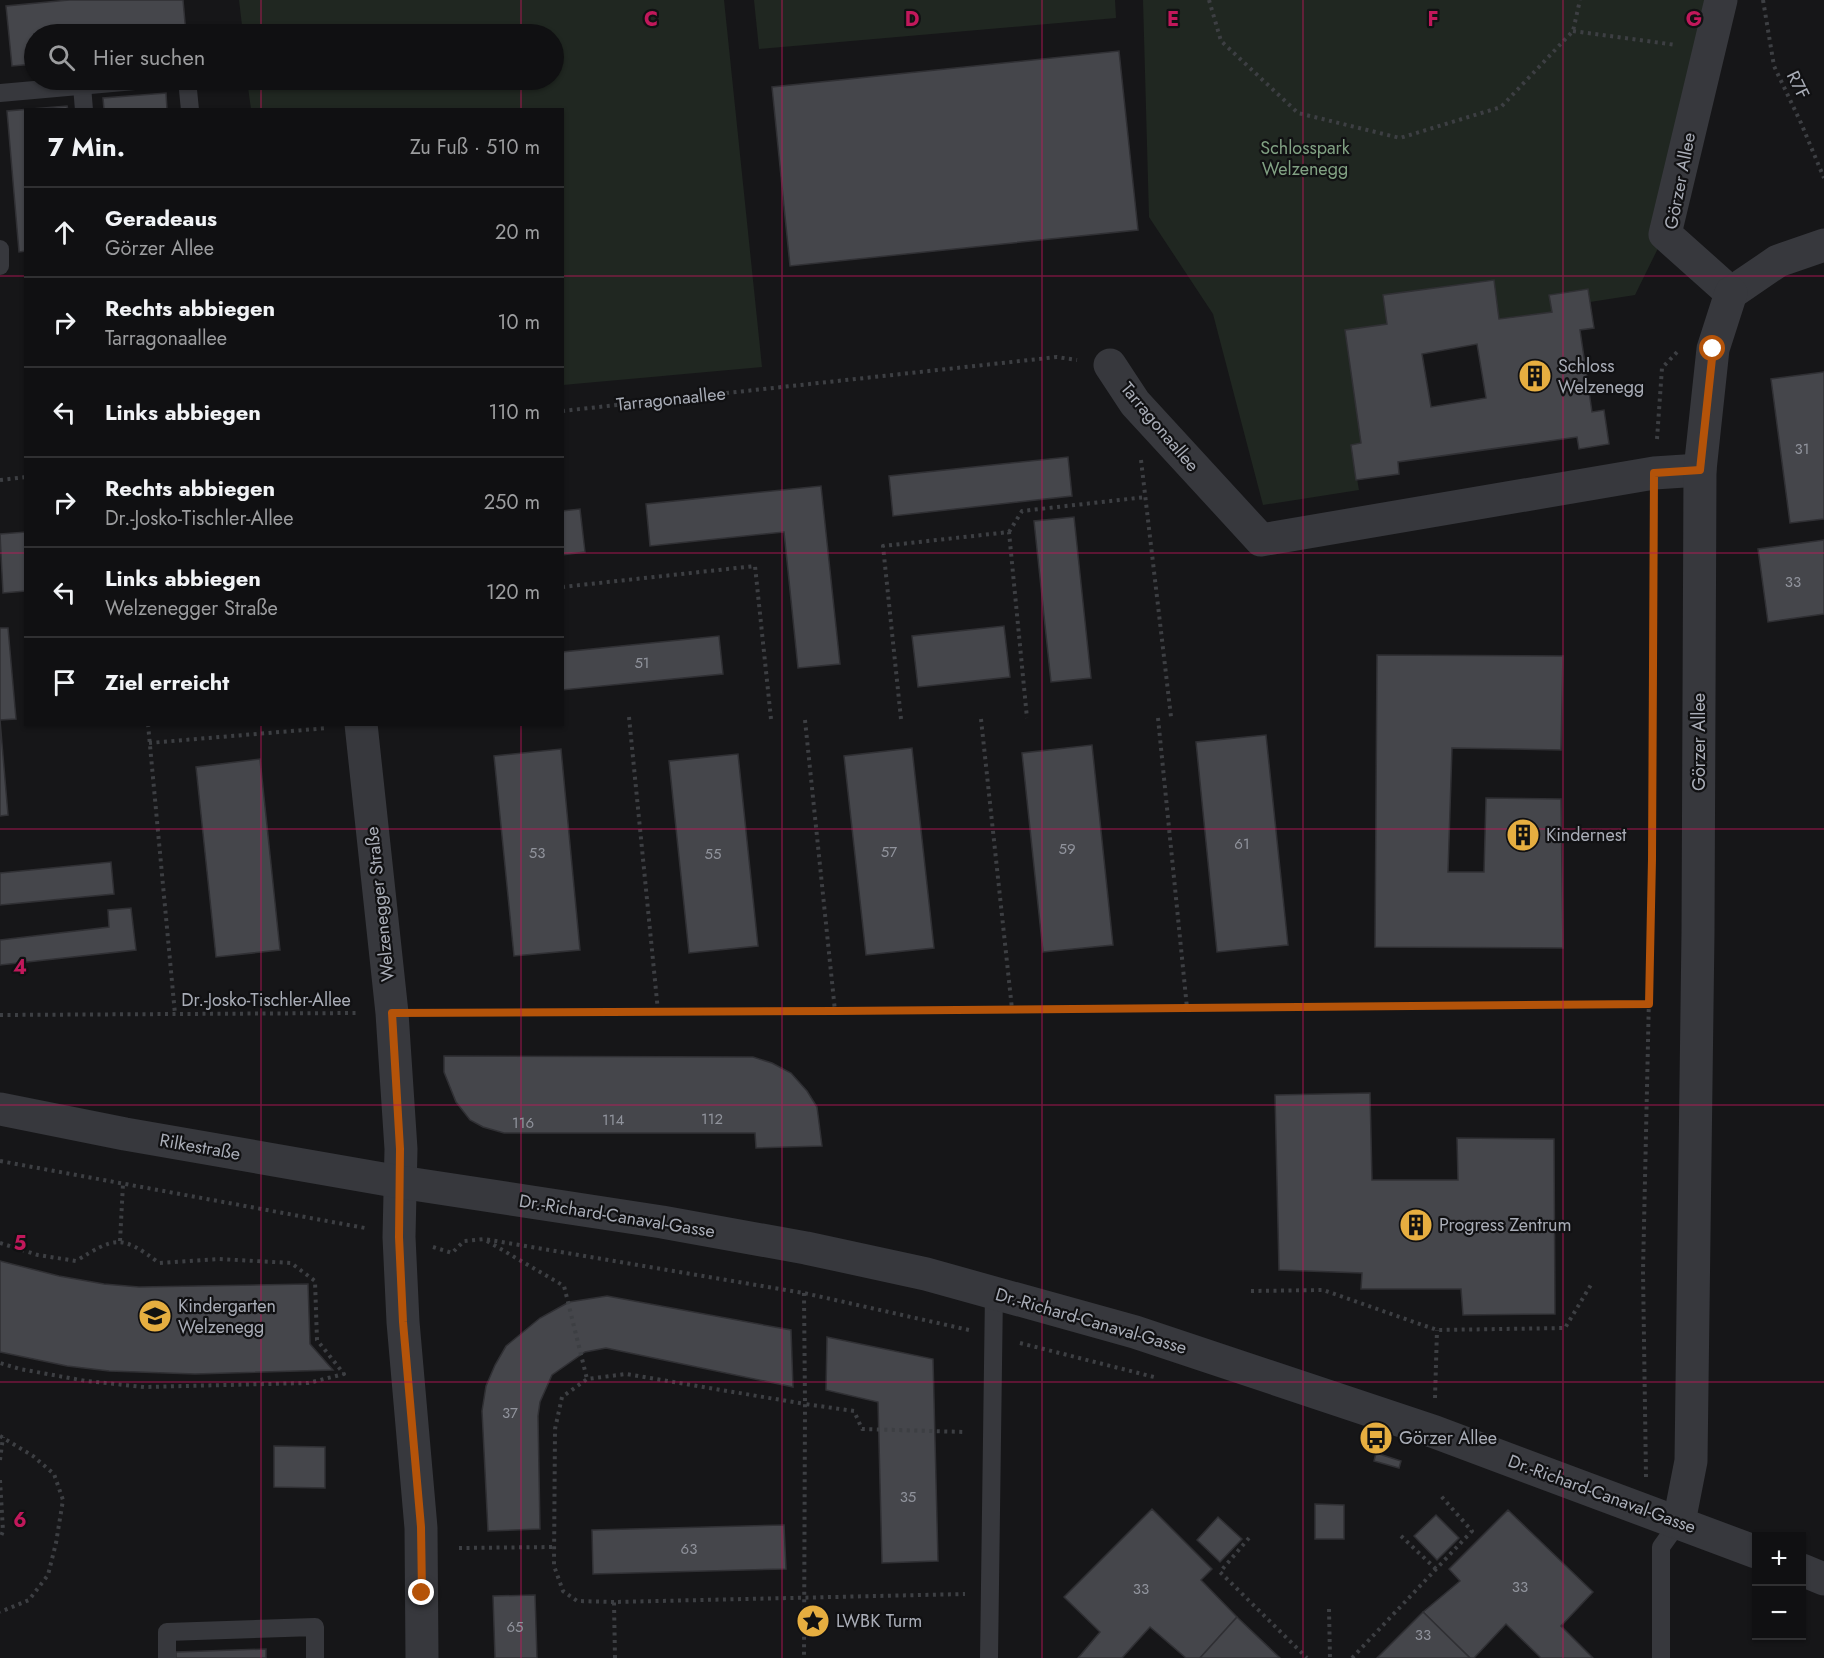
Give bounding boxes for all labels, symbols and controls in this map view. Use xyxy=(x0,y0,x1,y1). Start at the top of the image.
text: C xyxy=(644,5,658,34)
text: D xyxy=(905,5,919,34)
text: E xyxy=(1167,5,1179,34)
text: F xyxy=(1427,5,1439,34)
text: G xyxy=(1686,5,1702,34)
search box xyxy=(24,24,564,90)
icon: search xyxy=(45,41,78,74)
text: Hier suchen xyxy=(93,41,205,73)
street label: R7F xyxy=(1780,66,1816,104)
text: 7 Min. xyxy=(48,128,125,166)
street label: Görzer Allee xyxy=(1658,130,1702,232)
text: Zu Fuß · 510 m xyxy=(410,133,540,162)
park label: Schlosspark Welzenegg xyxy=(1260,135,1350,182)
text: Geradeaus xyxy=(105,202,217,234)
icon: ahead xyxy=(48,216,81,249)
text: 20 m xyxy=(495,218,540,247)
text: Görzer Allee xyxy=(105,234,214,263)
text: Rechts abbiegen xyxy=(105,292,275,324)
icon: right xyxy=(48,306,81,339)
text: 10 m xyxy=(497,308,540,337)
text: Tarragonaallee xyxy=(105,324,227,353)
route start xyxy=(1699,335,1725,361)
place label: Schloss Welzenegg xyxy=(1558,353,1644,400)
building icon: Schloss Welzenegg xyxy=(1517,358,1553,394)
street label: Tarragonaallee xyxy=(1115,377,1205,477)
street label: Tarragonaallee xyxy=(615,380,727,418)
icon: left xyxy=(48,396,81,429)
text: Links abbiegen xyxy=(105,396,261,428)
text: 110 m xyxy=(488,398,540,427)
house number: 31 xyxy=(1795,438,1809,460)
text: Rechts abbiegen xyxy=(105,472,275,504)
icon: right xyxy=(48,486,81,519)
text: 250 m xyxy=(484,488,540,517)
text: Dr.-Josko-Tischler-Allee xyxy=(105,504,293,533)
text: Links abbiegen xyxy=(105,562,261,594)
house number: 33 xyxy=(1785,571,1801,593)
icon: left xyxy=(48,576,81,609)
text: 120 m xyxy=(486,578,540,607)
text: Welzenegger Straße xyxy=(105,594,278,623)
house number: 51 xyxy=(634,652,650,674)
icon: arrive xyxy=(48,666,81,699)
text: Ziel erreicht xyxy=(105,666,229,698)
street label: Görzer Allee xyxy=(1686,693,1712,791)
building icon: Kindernest xyxy=(1505,817,1541,853)
place label: Kindernest xyxy=(1546,822,1627,848)
street label: Welzenegger Straße xyxy=(359,825,401,983)
house number: 61 xyxy=(1234,833,1250,855)
house number: 59 xyxy=(1058,838,1076,860)
house number: 57 xyxy=(881,841,897,863)
house number: 53 xyxy=(529,842,545,864)
house number: 55 xyxy=(705,843,721,865)
text: 4 xyxy=(13,953,27,982)
street label: Dr.-Josko-Tischler-Allee xyxy=(181,987,351,1013)
house number: 112 xyxy=(701,1108,723,1130)
house number: 114 xyxy=(602,1109,624,1131)
house number: 116 xyxy=(512,1112,534,1134)
street label: Rilkestraße xyxy=(158,1127,242,1167)
street label: Dr.-Richard-Canaval-Gasse xyxy=(517,1188,717,1244)
building icon: Progress Zentrum xyxy=(1398,1207,1434,1243)
place label: Progress Zentrum xyxy=(1439,1212,1572,1238)
text: 5 xyxy=(14,1229,27,1258)
street label: Dr.-Richard-Canaval-Gasse xyxy=(992,1281,1190,1361)
place label: Kindergarten Welzenegg xyxy=(178,1293,276,1340)
school or university icon: Kindergarten Welzenegg xyxy=(137,1298,173,1334)
house number: 37 xyxy=(502,1402,518,1424)
bus stop icon: Görzer Allee xyxy=(1358,1420,1394,1456)
place label: Görzer Allee xyxy=(1399,1425,1497,1451)
street label: Dr.-Richard-Canaval-Gasse xyxy=(1504,1448,1700,1540)
house number: 35 xyxy=(900,1486,916,1508)
text: 6 xyxy=(13,1506,27,1535)
map controls xyxy=(1752,1532,1806,1640)
button: + xyxy=(1752,1532,1806,1586)
house number: 63 xyxy=(681,1538,697,1560)
house number: 33 xyxy=(1512,1576,1528,1598)
house number: 33 xyxy=(1133,1578,1149,1600)
route end xyxy=(408,1579,434,1605)
button: − xyxy=(1752,1586,1806,1640)
place icon: LWBK Turm xyxy=(795,1603,831,1639)
place label: LWBK Turm xyxy=(836,1608,922,1634)
house number: 65 xyxy=(506,1616,524,1638)
house number: 33 xyxy=(1415,1624,1431,1646)

